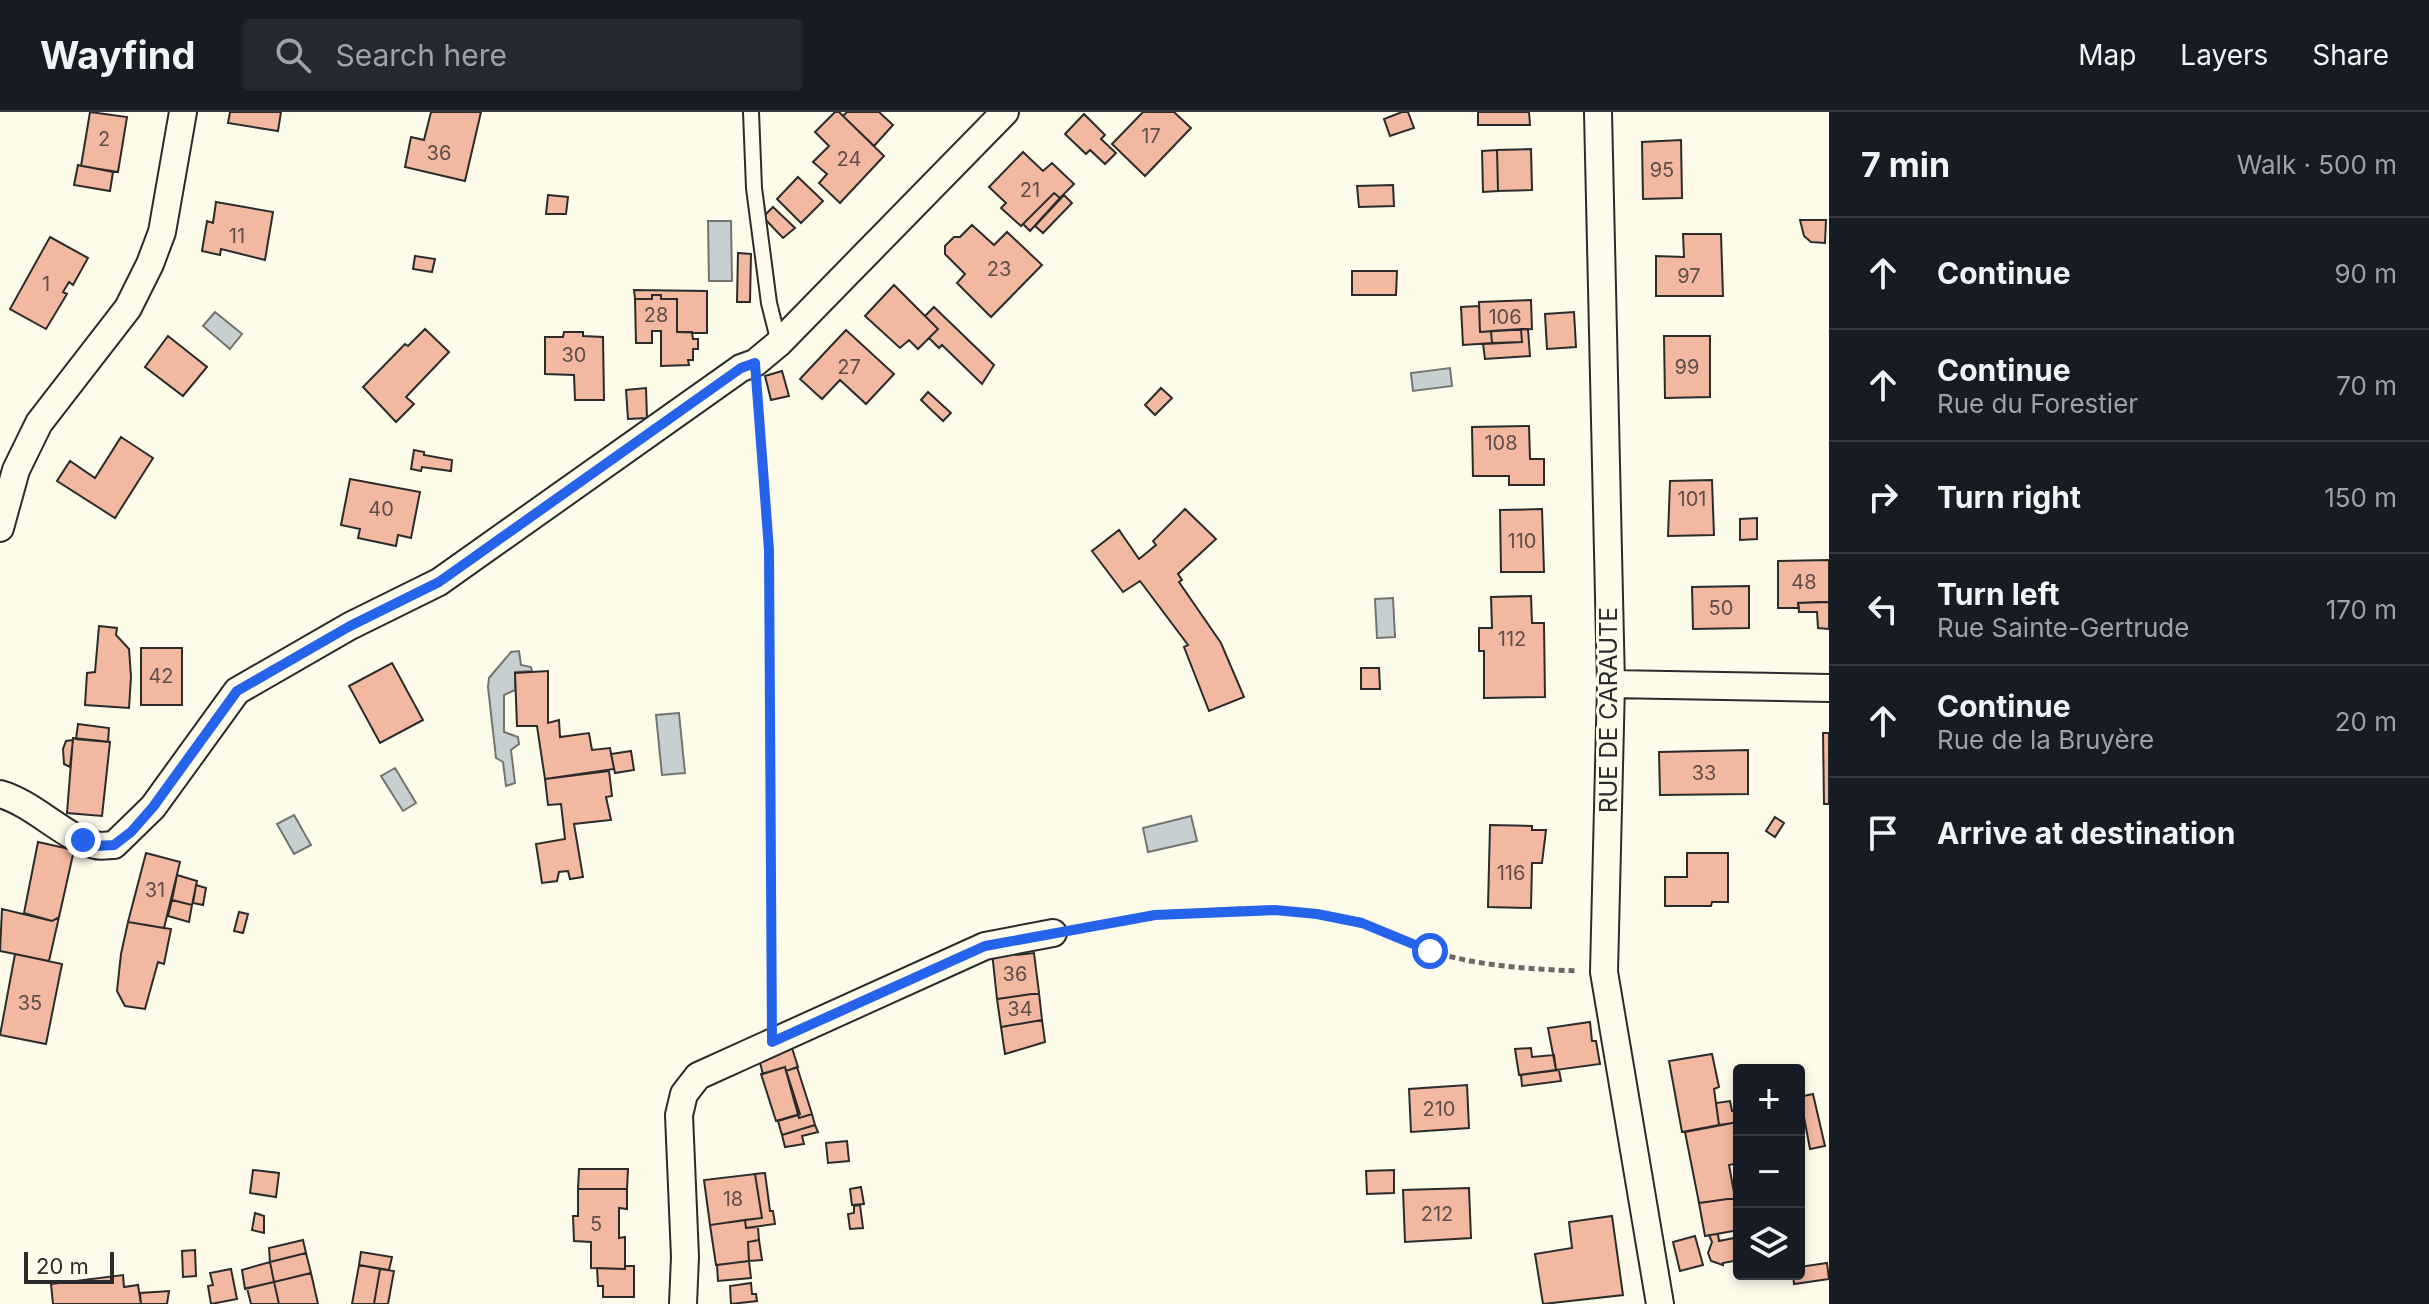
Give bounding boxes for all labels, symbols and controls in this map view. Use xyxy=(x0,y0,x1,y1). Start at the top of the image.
search box xyxy=(243,19,803,91)
text: Wayfind xyxy=(40,32,195,78)
icon: search xyxy=(271,33,315,77)
text: Search here xyxy=(335,37,507,73)
text: Map xyxy=(2078,38,2136,72)
text: Layers xyxy=(2180,38,2268,72)
text: Share xyxy=(2312,38,2389,72)
house number: 17 xyxy=(1141,124,1161,148)
house number: 2 xyxy=(98,127,110,151)
house number: 36 xyxy=(427,141,451,165)
text: 7 min xyxy=(1861,144,1950,185)
house number: 24 xyxy=(837,147,861,171)
text: Walk · 500 m xyxy=(2237,149,2397,180)
house number: 95 xyxy=(1650,158,1674,182)
house number: 21 xyxy=(1020,178,1040,202)
house number: 11 xyxy=(229,224,245,248)
icon: ahead xyxy=(1861,251,1905,295)
text: Continue xyxy=(1937,255,2071,291)
house number: 23 xyxy=(987,257,1011,281)
text: 90 m xyxy=(2334,258,2397,289)
house number: 97 xyxy=(1677,264,1701,288)
house number: 1 xyxy=(42,272,50,296)
house number: 28 xyxy=(644,303,668,327)
house number: 106 xyxy=(1488,305,1522,329)
house number: 30 xyxy=(562,343,586,367)
text: Continue xyxy=(1937,352,2071,388)
house number: 27 xyxy=(837,355,861,379)
house number: 99 xyxy=(1675,355,1699,379)
icon: ahead xyxy=(1861,363,1905,407)
text: 70 m xyxy=(2336,370,2397,401)
text: Rue du Forestier xyxy=(1937,388,2138,419)
house number: 108 xyxy=(1484,431,1518,455)
icon: right xyxy=(1861,475,1905,519)
text: Turn right xyxy=(1937,479,2081,515)
text: 150 m xyxy=(2324,482,2397,513)
house number: 101 xyxy=(1678,487,1706,511)
house number: 40 xyxy=(368,497,394,521)
house number: 110 xyxy=(1508,529,1536,553)
house number: 48 xyxy=(1791,570,1817,594)
text: Turn left xyxy=(1937,576,2059,612)
icon: left xyxy=(1861,587,1905,631)
text: 170 m xyxy=(2326,594,2397,625)
house number: 50 xyxy=(1709,596,1733,620)
street label: RUE DE CARAUTE xyxy=(1594,607,1623,813)
text: Rue Sainte-Gertrude xyxy=(1937,612,2189,643)
house number: 112 xyxy=(1498,627,1526,651)
house number: 42 xyxy=(148,664,174,688)
text: Continue xyxy=(1937,688,2071,724)
icon: ahead xyxy=(1861,699,1905,743)
text: 20 m xyxy=(2335,706,2397,737)
text: Rue de la Bruyère xyxy=(1937,724,2154,755)
house number: 33 xyxy=(1692,761,1716,785)
icon: arrive xyxy=(1861,811,1905,855)
text: Arrive at destination xyxy=(1937,815,2235,851)
route end xyxy=(65,822,101,858)
house number: 116 xyxy=(1497,861,1525,885)
house number: 31 xyxy=(145,878,165,902)
route start xyxy=(1412,933,1448,969)
house number: 36 xyxy=(1003,962,1027,986)
house number: 35 xyxy=(18,991,42,1015)
house number: 34 xyxy=(1007,997,1033,1021)
map controls xyxy=(1733,1064,1805,1280)
button: + xyxy=(1733,1064,1805,1136)
house number: 210 xyxy=(1423,1097,1455,1121)
button: − xyxy=(1733,1136,1805,1208)
house number: 18 xyxy=(723,1187,743,1211)
house number: 212 xyxy=(1421,1202,1453,1226)
button: layers xyxy=(1733,1208,1805,1280)
house number: 5 xyxy=(590,1212,602,1236)
scale bar xyxy=(24,1248,114,1284)
text: 20 m xyxy=(36,1253,89,1279)

